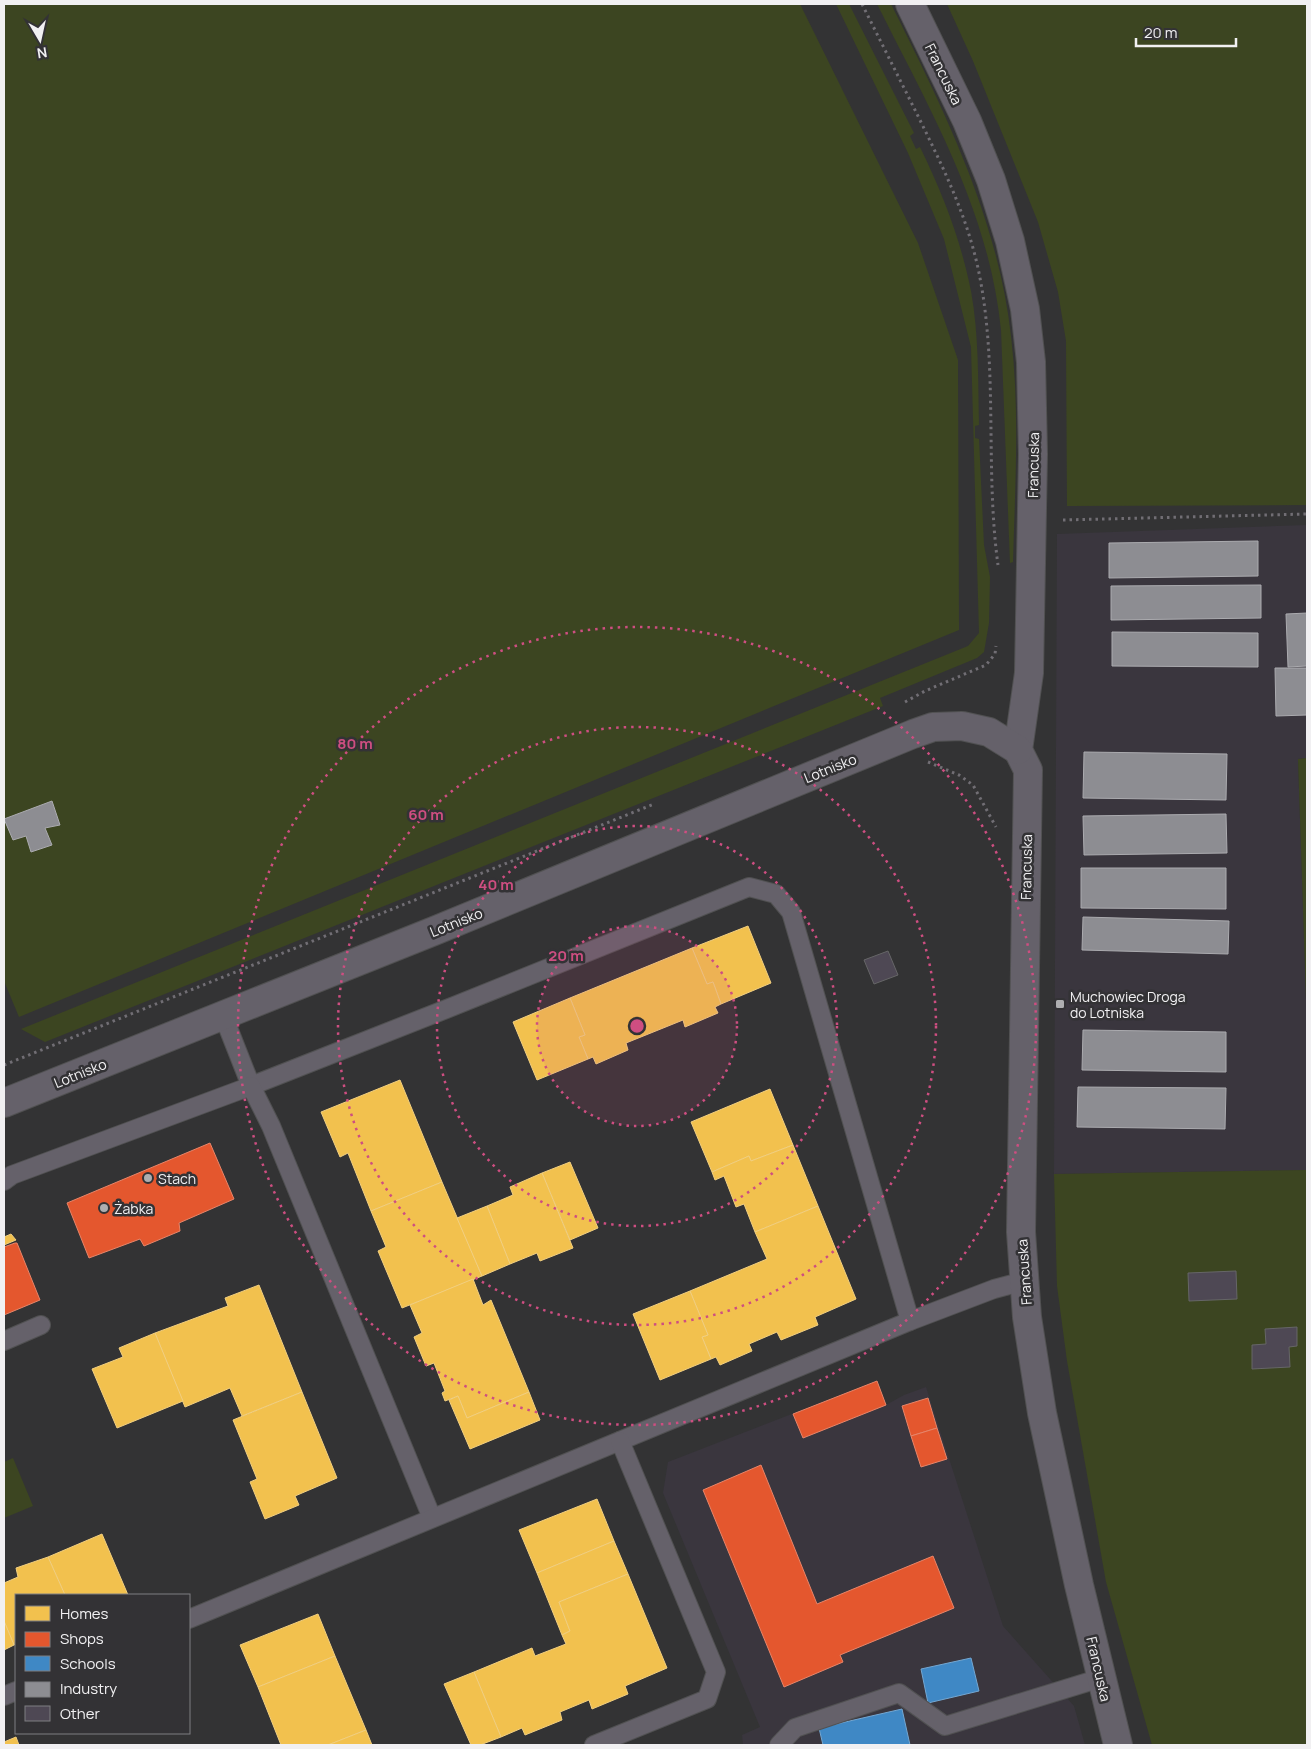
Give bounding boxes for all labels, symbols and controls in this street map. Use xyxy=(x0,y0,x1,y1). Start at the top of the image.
north arrow xyxy=(15,15,65,65)
scale bar xyxy=(1136,15,1236,47)
text: 20 m xyxy=(1144,22,1177,43)
street label: Francuska xyxy=(921,40,967,108)
text: N xyxy=(36,43,49,64)
street label: Francuska xyxy=(1023,432,1043,498)
text: 80 m xyxy=(337,733,373,754)
street label: Lotnisko xyxy=(801,749,859,787)
text: 60 m xyxy=(408,804,444,825)
street label: Francuska xyxy=(1016,834,1036,900)
text: 40 m xyxy=(478,874,514,895)
street label: Lotnisko xyxy=(427,903,485,941)
text: 20 m xyxy=(548,945,584,966)
place label: Muchowiec Droga do Lotniska xyxy=(1070,987,1186,1022)
marker: Muchowiec Droga do Lotniska xyxy=(1054,998,1066,1010)
centre of rings xyxy=(628,1017,646,1035)
street label: Lotnisko xyxy=(51,1054,109,1092)
place label: Stach xyxy=(158,1169,196,1188)
marker: Stach xyxy=(142,1172,154,1184)
place label: Żabka xyxy=(114,1199,153,1218)
marker: Żabka xyxy=(98,1202,110,1214)
street label: Francuska xyxy=(1012,1238,1036,1306)
legend xyxy=(15,1594,190,1734)
text: Homes xyxy=(60,1603,109,1624)
text: Shops xyxy=(60,1628,104,1649)
street label: Francuska xyxy=(1082,1635,1116,1703)
text: Schools xyxy=(60,1653,116,1674)
text: Industry xyxy=(60,1678,117,1699)
text: Other xyxy=(60,1703,101,1724)

